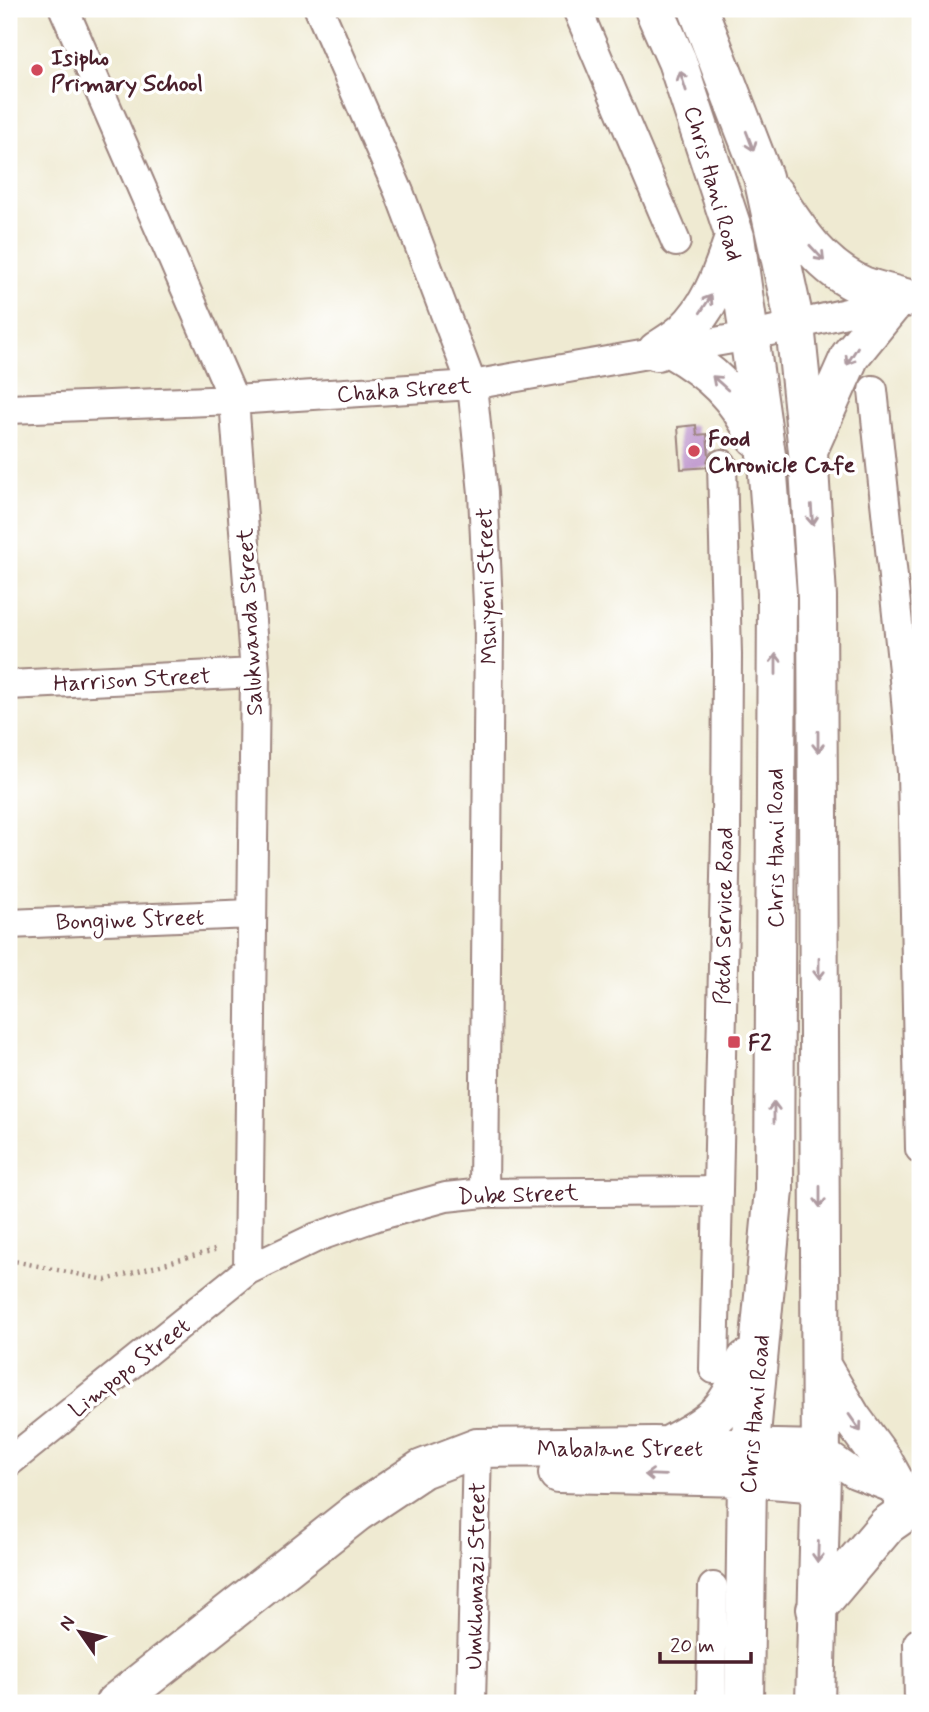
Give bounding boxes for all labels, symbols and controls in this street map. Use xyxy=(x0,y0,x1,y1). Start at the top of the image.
place label: Isipho Primary School xyxy=(51,44,203,100)
marker: Isipho Primary School xyxy=(29,62,45,78)
one-way arrow xyxy=(676,71,688,93)
street label: Chris Hani Road xyxy=(676,103,749,264)
one-way arrow xyxy=(744,129,757,151)
one-way arrow xyxy=(808,244,825,261)
one-way arrow xyxy=(698,295,713,314)
one-way arrow xyxy=(844,346,859,365)
street label: Chaka Street xyxy=(336,371,473,411)
one-way arrow xyxy=(711,375,729,391)
place label: Food Chronicle Cafe xyxy=(708,425,856,481)
marker: Food Chronicle Cafe xyxy=(686,443,702,459)
one-way arrow xyxy=(805,503,818,526)
street label: Mshiyeni Street xyxy=(470,507,506,665)
street label: Salukwanda Street xyxy=(231,527,271,717)
one-way arrow xyxy=(769,652,783,675)
street label: Harrison Street xyxy=(53,662,212,700)
one-way arrow xyxy=(811,730,825,753)
street label: Chris Hani Road xyxy=(762,768,792,928)
street label: Potch Service Road xyxy=(708,827,742,1005)
street label: Bongiwe Street xyxy=(55,903,205,941)
one-way arrow xyxy=(812,958,826,981)
place label: F2 xyxy=(748,1029,772,1059)
marker: F2 xyxy=(726,1034,742,1050)
one-way arrow xyxy=(767,1100,781,1123)
street label: Dube Street xyxy=(457,1179,579,1213)
one-way arrow xyxy=(813,1185,826,1208)
street label: Limpopo Street xyxy=(63,1312,197,1425)
street label: Chris Hani Road xyxy=(734,1333,778,1495)
one-way arrow xyxy=(848,1413,863,1432)
street label: Mabalane Street xyxy=(537,1435,703,1465)
one-way arrow xyxy=(643,1468,666,1481)
street label: Umkhomazi Street xyxy=(460,1482,494,1670)
one-way arrow xyxy=(811,1540,825,1563)
north arrow xyxy=(46,1596,116,1666)
text: N xyxy=(53,1611,81,1636)
scale bar xyxy=(660,1621,750,1665)
text: 20 m xyxy=(670,1632,715,1660)

